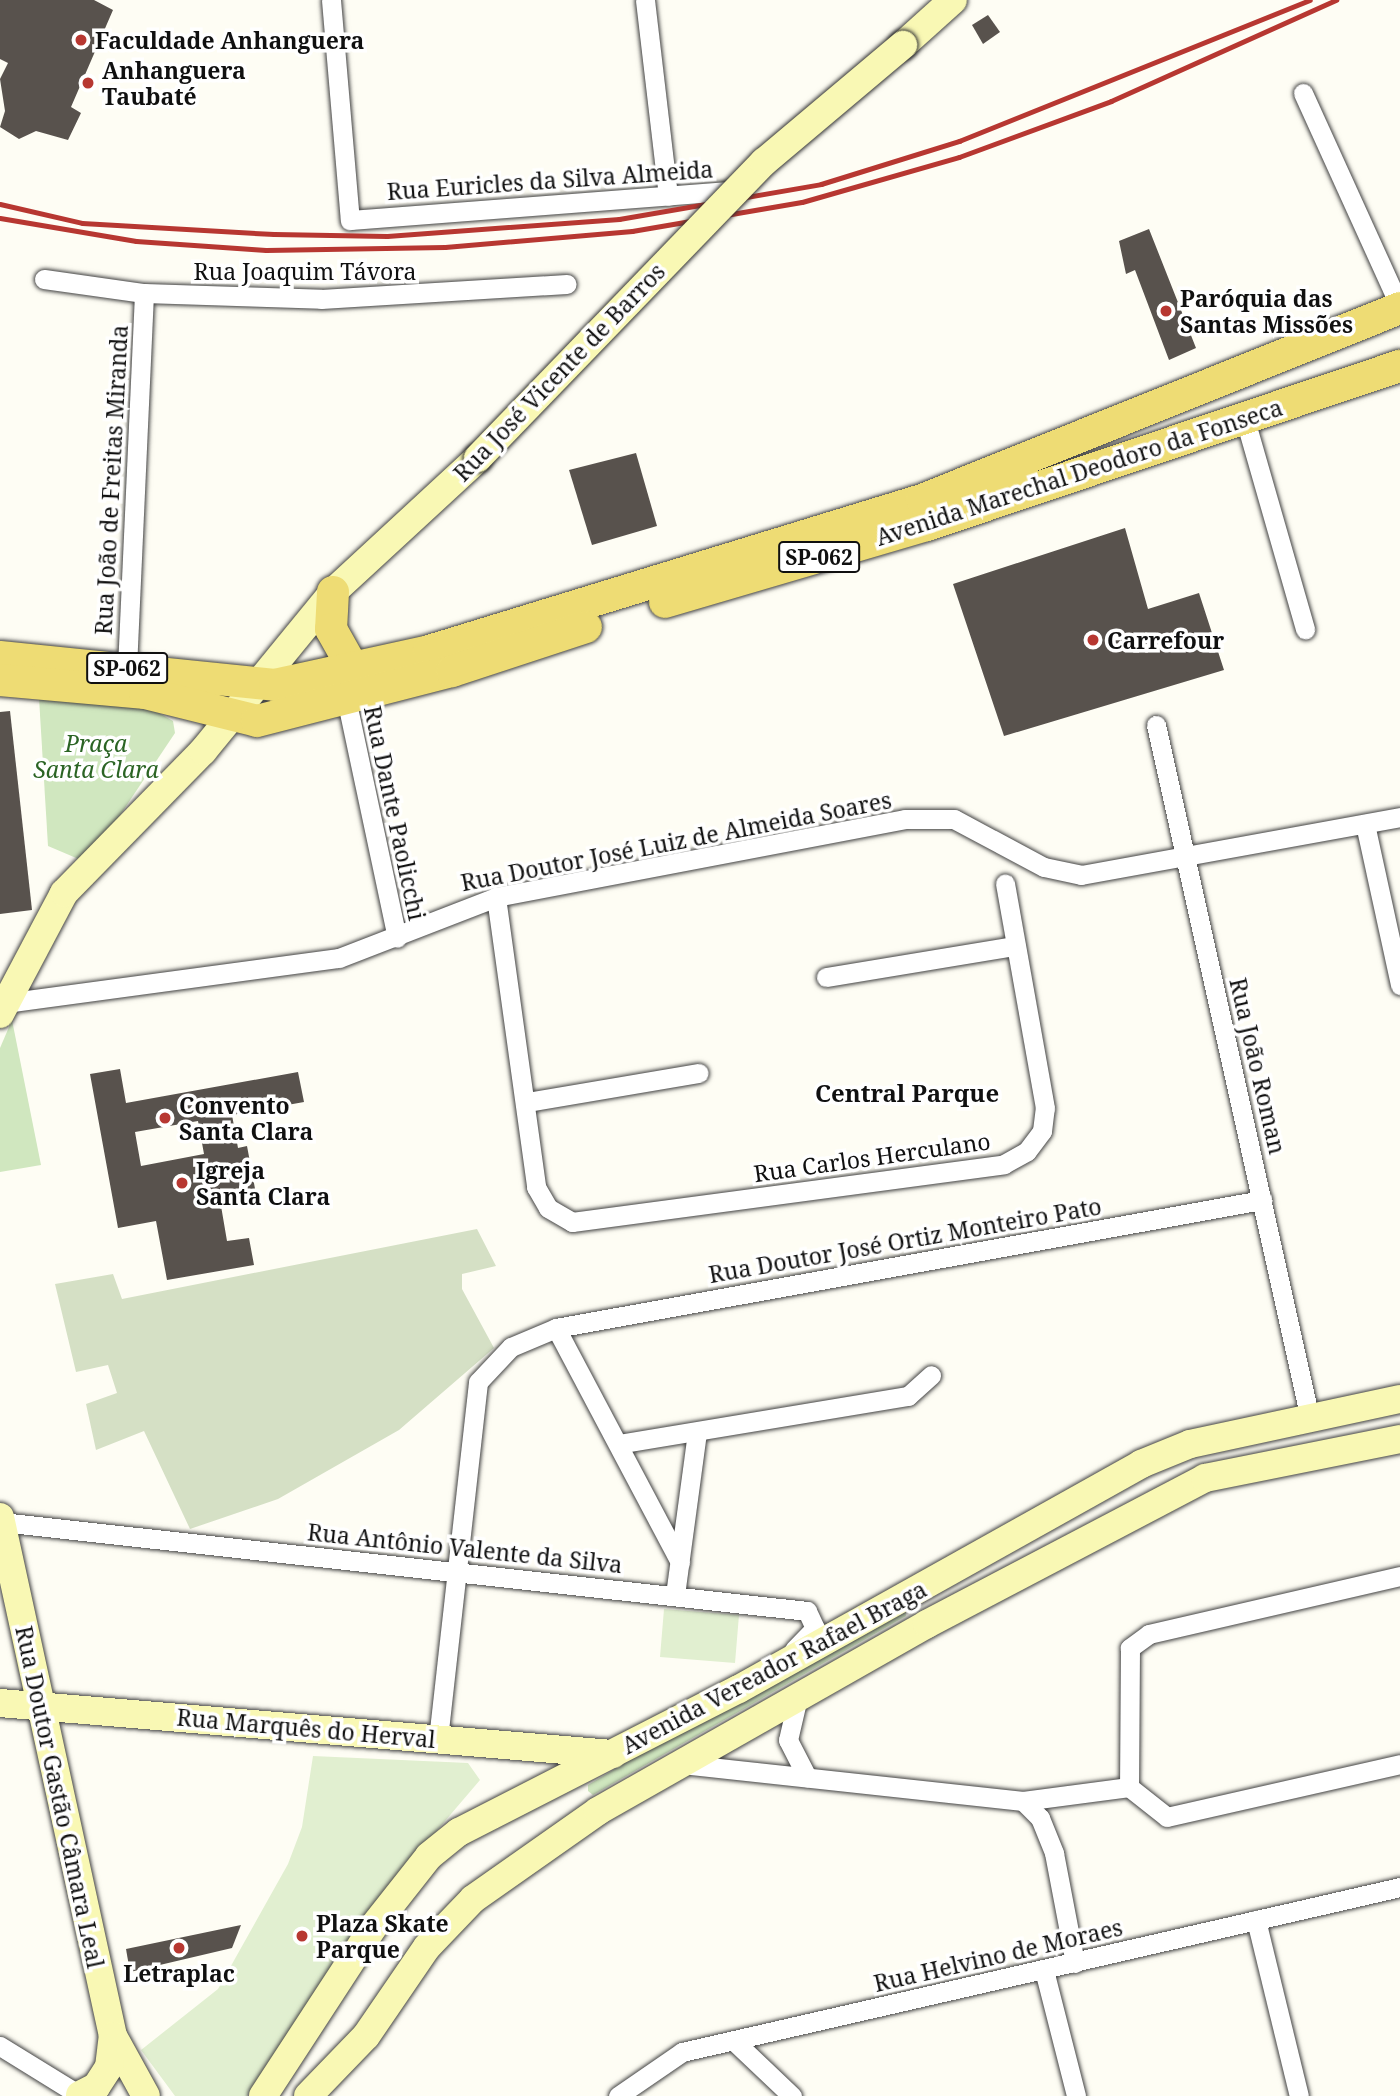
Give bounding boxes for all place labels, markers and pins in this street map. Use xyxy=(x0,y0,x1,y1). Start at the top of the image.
place label: Faculdade Anhanguera xyxy=(95,26,364,54)
marker: Faculdade Anhanguera xyxy=(73,32,89,48)
place label: Anhanguera Taubaté xyxy=(102,56,246,110)
marker: Anhanguera Taubaté xyxy=(80,75,96,91)
place label: Paróquia das Santas Missões xyxy=(1180,284,1353,338)
marker: Paróquia das Santas Missões xyxy=(1158,303,1174,319)
place label: Carrefour xyxy=(1107,626,1224,654)
marker: Carrefour xyxy=(1085,632,1101,648)
place label: Convento Santa Clara xyxy=(179,1091,313,1145)
marker: Convento Santa Clara xyxy=(157,1110,173,1126)
place label: Igreja Santa Clara xyxy=(196,1156,330,1210)
marker: Igreja Santa Clara xyxy=(174,1175,190,1191)
place label: Plaza Skate Parque xyxy=(316,1909,449,1963)
marker: Plaza Skate Parque xyxy=(294,1928,310,1944)
marker: Letraplac xyxy=(171,1940,187,1956)
place label: Letraplac xyxy=(123,1959,235,1987)

